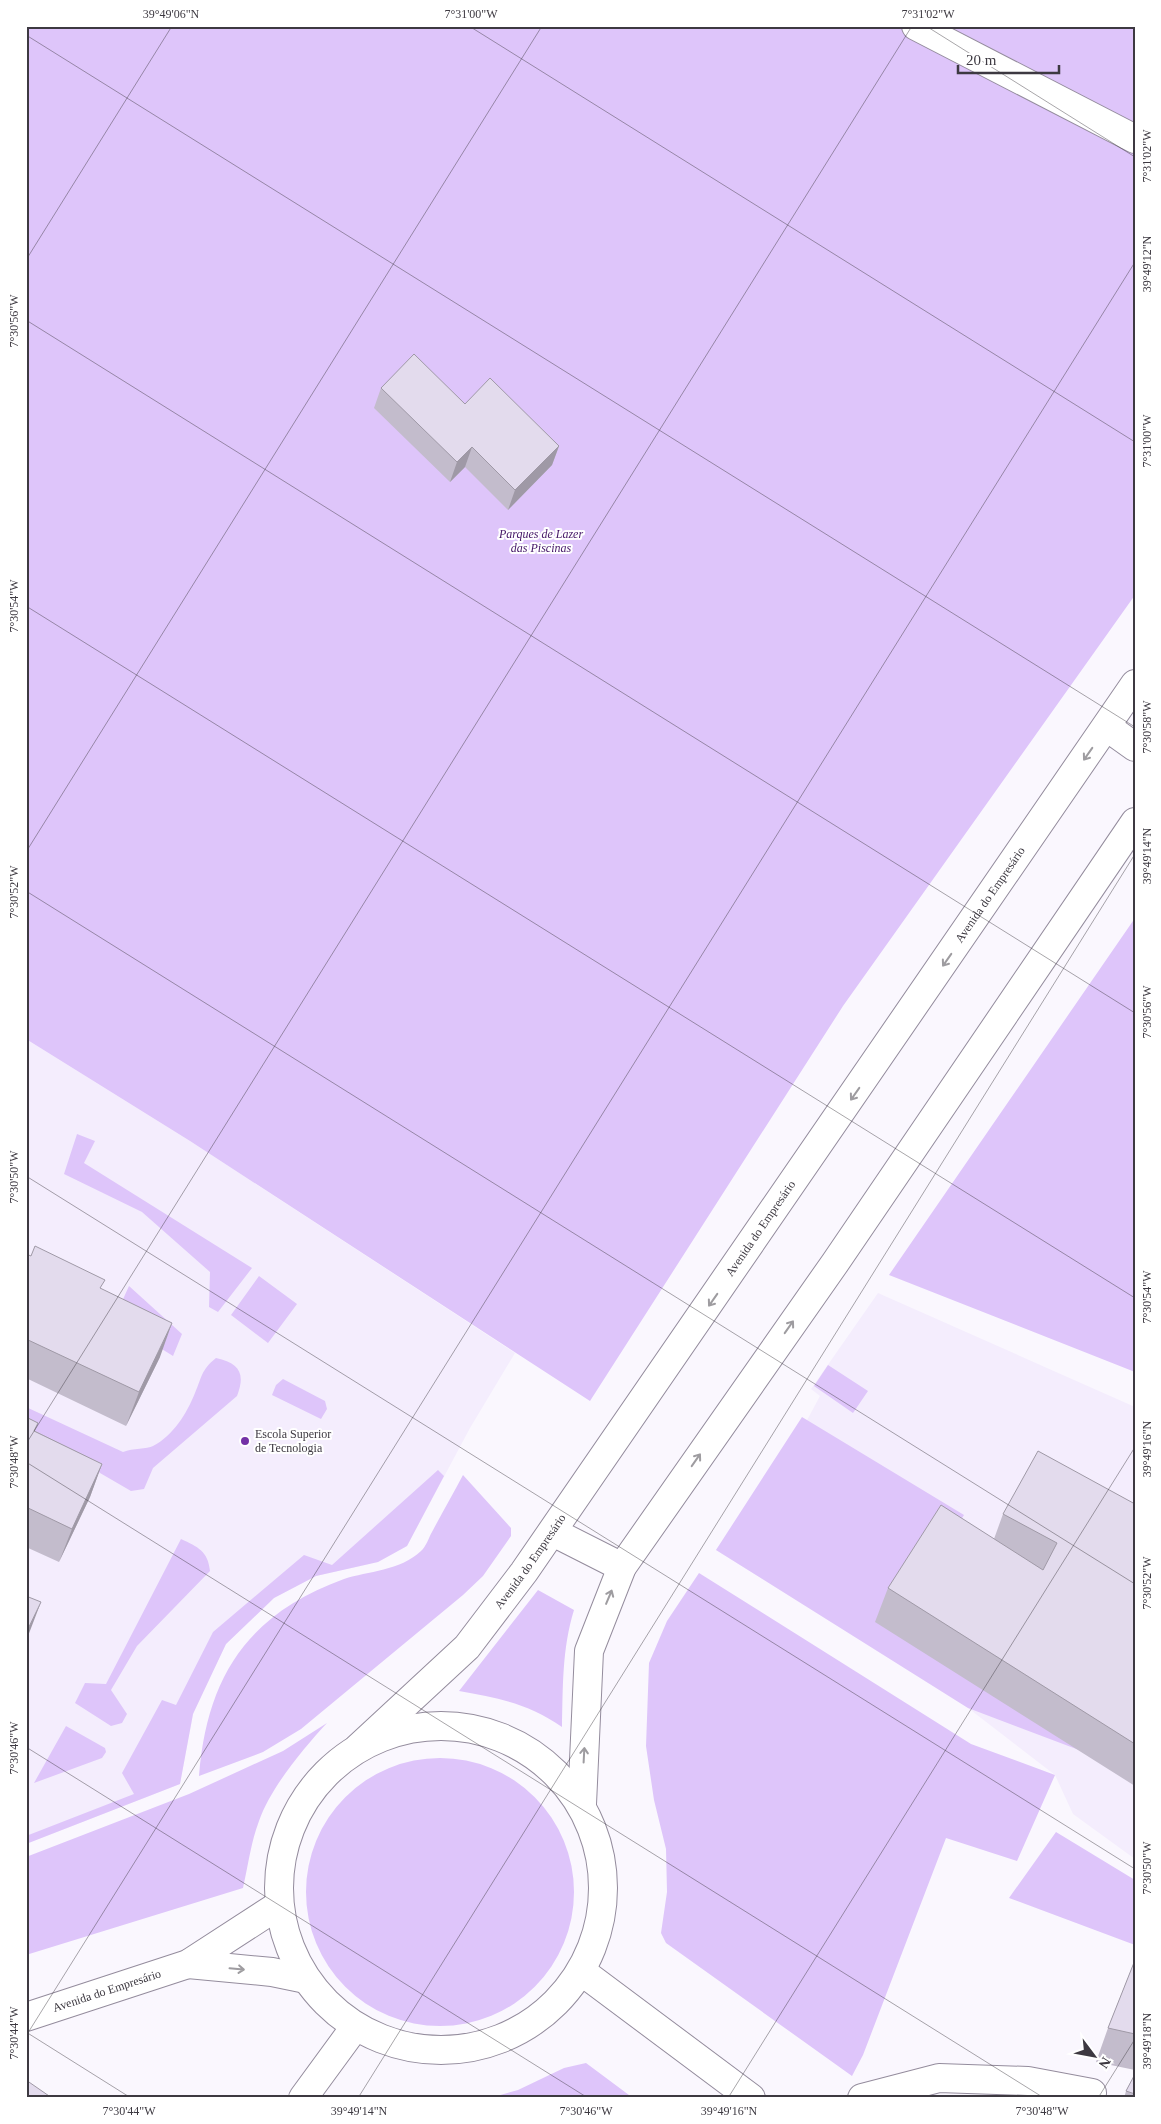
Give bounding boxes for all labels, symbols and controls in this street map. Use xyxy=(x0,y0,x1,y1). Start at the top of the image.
text: 39°49'06"N xyxy=(143,7,200,21)
text: 7°31'00"W xyxy=(444,7,498,21)
text: 7°31'02"W xyxy=(901,7,955,21)
scale bar xyxy=(958,42,1060,74)
text: 20 m xyxy=(966,52,997,68)
text: 7°31'02"W xyxy=(1140,129,1154,183)
text: 39°49'12"N xyxy=(1140,235,1154,292)
text: 7°30'56"W xyxy=(7,294,21,348)
text: 7°31'00"W xyxy=(1140,414,1154,468)
park label: Parques de Lazer das Piscinas xyxy=(498,527,583,555)
text: 7°30'54"W xyxy=(7,579,21,633)
text: 7°30'58"W xyxy=(1140,700,1154,754)
one-way arrow xyxy=(1083,747,1093,761)
text: 39°49'14"N xyxy=(1140,827,1154,884)
street label: Avenida do Empresário xyxy=(952,844,1028,945)
text: 7°30'52"W xyxy=(7,865,21,919)
one-way arrow xyxy=(942,953,952,967)
text: 7°30'56"W xyxy=(1140,985,1154,1039)
one-way arrow xyxy=(850,1087,860,1101)
text: 7°30'50"W xyxy=(7,1150,21,1204)
street label: Avenida do Empresário xyxy=(723,1178,798,1279)
text: 7°30'54"W xyxy=(1140,1270,1154,1324)
one-way arrow xyxy=(708,1293,718,1307)
one-way arrow xyxy=(784,1321,795,1334)
text: 39°49'16"N xyxy=(1140,1420,1154,1477)
place label: Escola Superior de Tecnologia xyxy=(255,1427,331,1455)
text: 7°30'48"W xyxy=(7,1435,21,1489)
marker: Escola Superior de Tecnologia xyxy=(239,1435,251,1447)
one-way arrow xyxy=(691,1453,701,1467)
street label: Avenida do Empresário xyxy=(492,1511,569,1612)
text: 7°30'52"W xyxy=(1140,1556,1154,1610)
one-way arrow xyxy=(605,1590,615,1605)
text: 7°30'46"W xyxy=(7,1721,21,1775)
one-way arrow xyxy=(579,1748,588,1764)
text: 7°30'50"W xyxy=(1140,1841,1154,1895)
one-way arrow xyxy=(229,1964,245,1973)
street label: Avenida do Empresário xyxy=(51,1966,163,2015)
text: 7°30'44"W xyxy=(7,2006,21,2060)
text: 39°49'18"N xyxy=(1140,2012,1154,2069)
north arrow xyxy=(1068,2032,1118,2082)
text: N xyxy=(1096,2054,1114,2071)
text: 7°30'44"W xyxy=(102,2104,156,2118)
text: 39°49'14"N xyxy=(331,2104,388,2118)
text: 7°30'46"W xyxy=(559,2104,613,2118)
text: 39°49'16"N xyxy=(701,2104,758,2118)
text: 7°30'48"W xyxy=(1015,2104,1069,2118)

